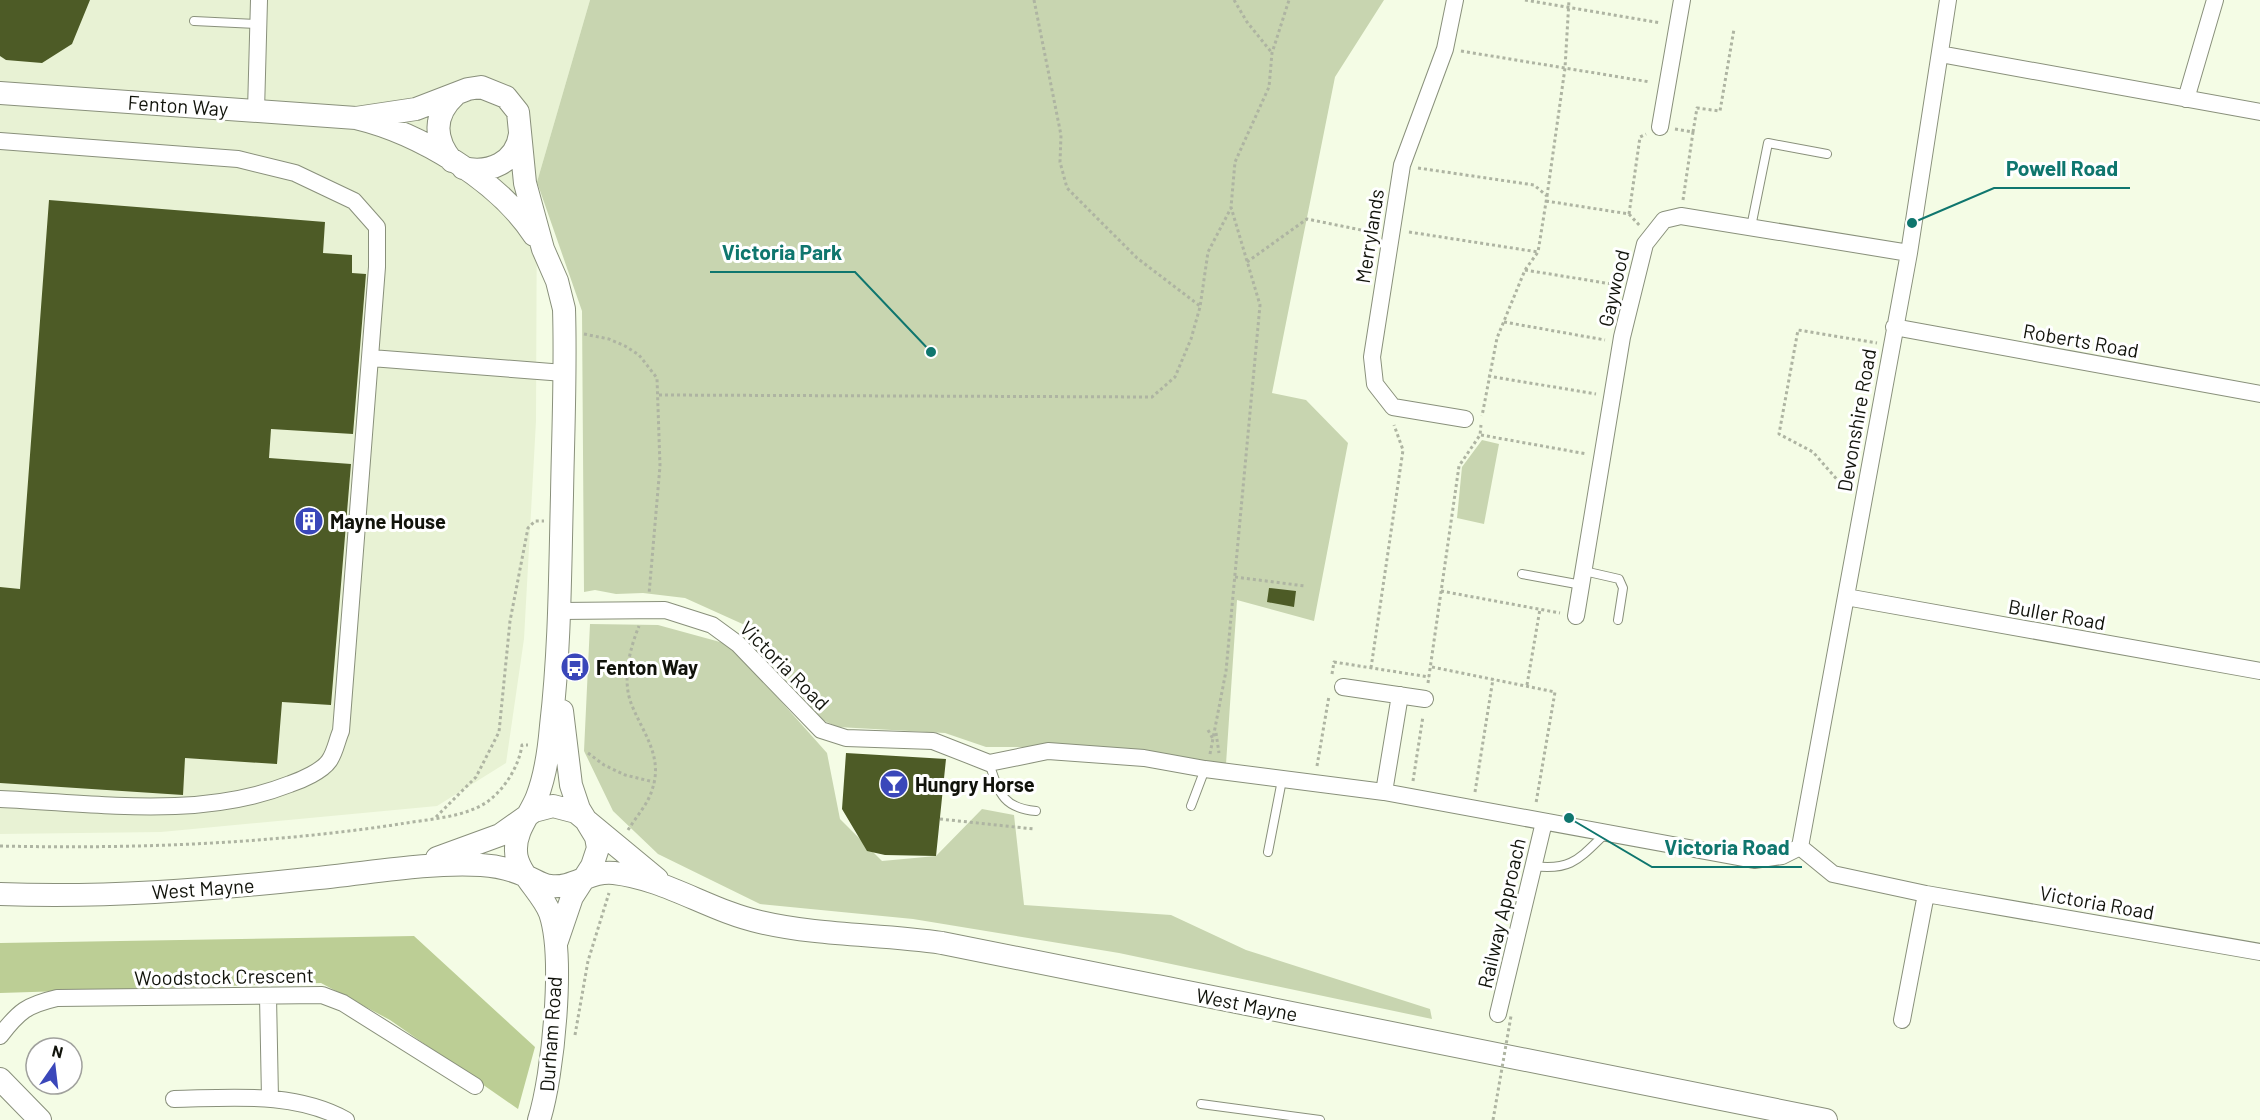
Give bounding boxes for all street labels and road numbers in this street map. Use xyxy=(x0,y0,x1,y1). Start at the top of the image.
street label: Fenton Way xyxy=(127,90,229,120)
street label: Merrylands xyxy=(1350,187,1388,285)
street label: Gaywood xyxy=(1593,247,1633,329)
street label: Roberts Road xyxy=(2021,318,2141,362)
street label: Devonshire Road xyxy=(1832,346,1880,494)
street label: Buller Road xyxy=(2006,594,2108,634)
street label: Victoria Road xyxy=(736,616,834,714)
street label: Railway Approach xyxy=(1472,836,1530,990)
street label: West Mayne xyxy=(151,872,255,904)
street label: Victoria Road xyxy=(2038,880,2156,924)
street label: Woodstock Crescent xyxy=(134,962,314,990)
street label: Durham Road xyxy=(534,975,566,1093)
street label: West Mayne xyxy=(1194,982,1300,1026)

